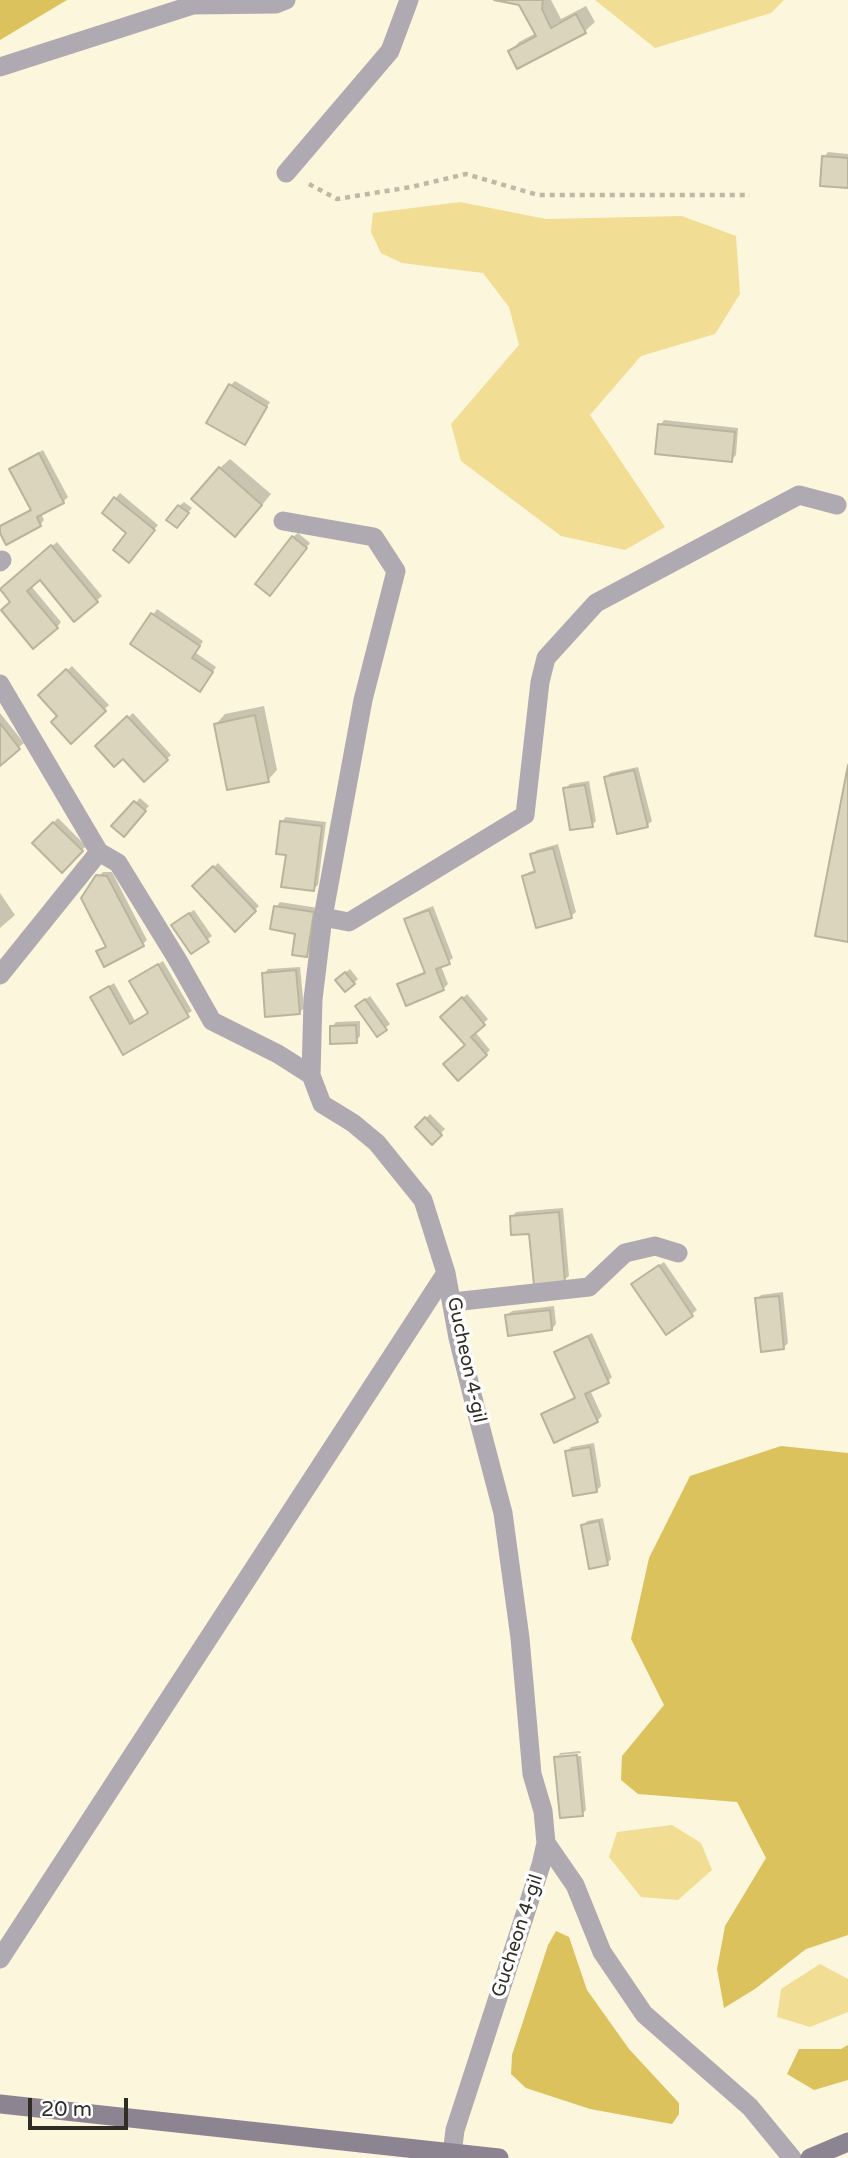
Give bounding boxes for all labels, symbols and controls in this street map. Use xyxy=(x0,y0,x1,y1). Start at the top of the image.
street label: Gucheon 4-gil xyxy=(442,1295,490,1425)
street label: Gucheon 4-gil xyxy=(487,1872,549,2000)
scale bar xyxy=(32,2084,131,2128)
text: 20 m xyxy=(41,2097,92,2122)

